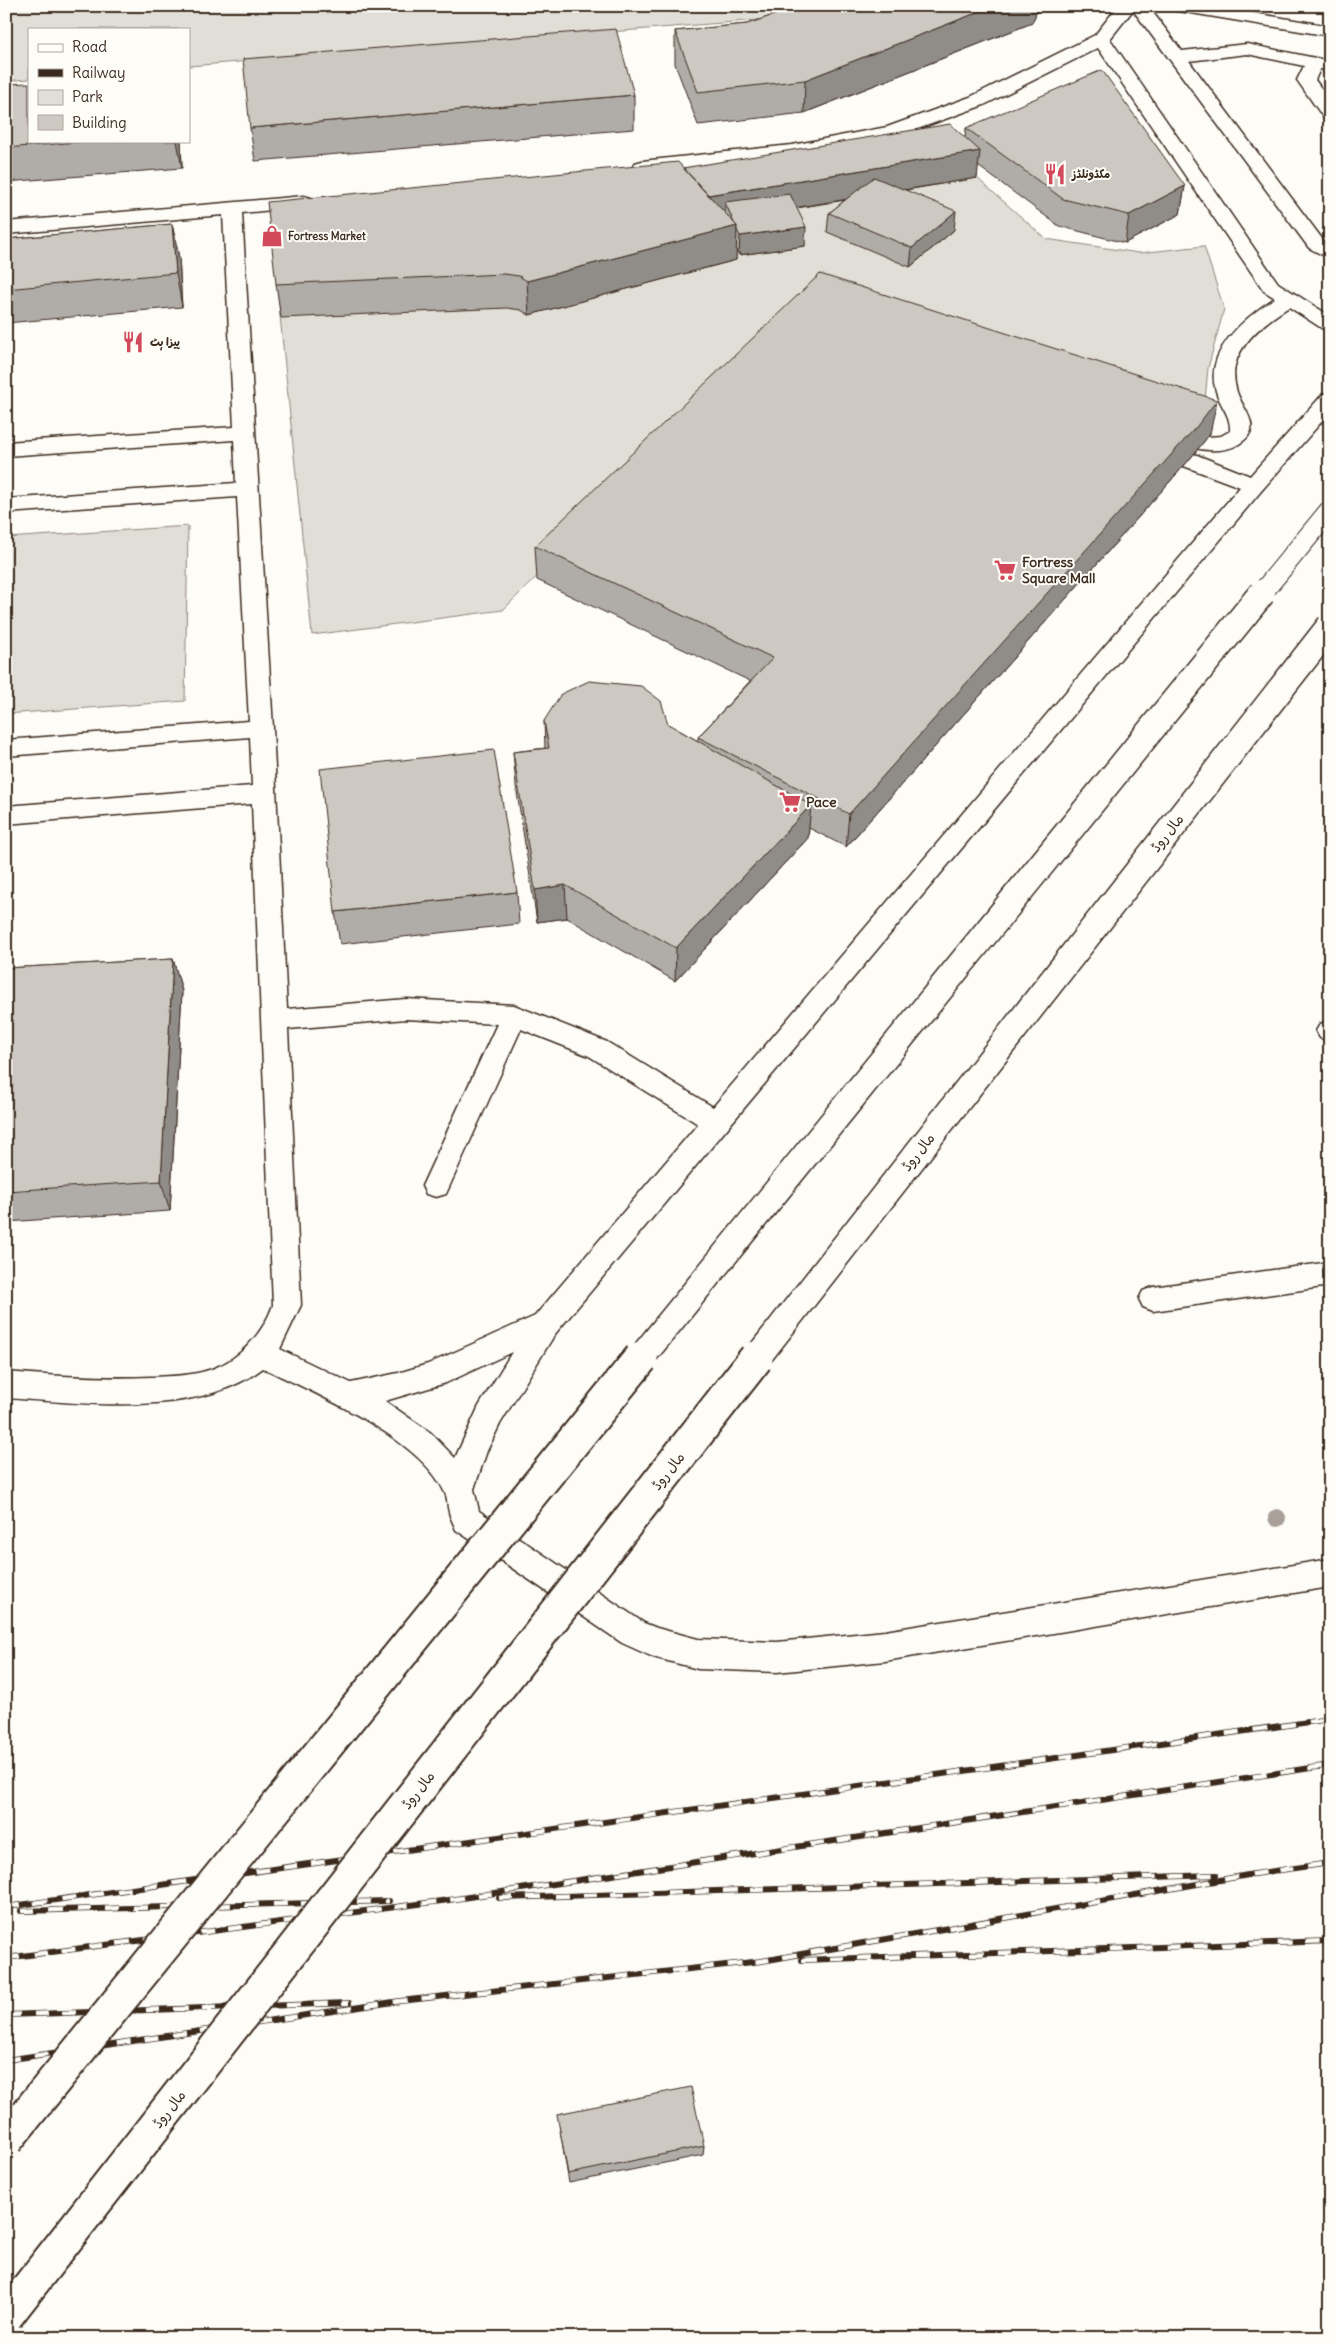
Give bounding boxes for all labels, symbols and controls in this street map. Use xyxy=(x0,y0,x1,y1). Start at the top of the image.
legend xyxy=(28,28,190,142)
text: Road xyxy=(72,37,107,56)
text: Railway xyxy=(72,63,126,82)
text: Park xyxy=(72,87,103,106)
text: Building xyxy=(72,113,127,132)
restaurant icon: مکڈونلڈز xyxy=(1042,161,1068,187)
place label: مکڈونلڈز xyxy=(1071,167,1110,181)
shop icon: Fortress Market xyxy=(259,223,285,249)
place label: Fortress Market xyxy=(288,229,366,243)
restaurant icon: پیزا ہٹ xyxy=(120,329,146,355)
place label: پیزا ہٹ xyxy=(150,335,181,351)
place label: Fortress Square Mall xyxy=(1022,553,1095,587)
supermarket icon: Fortress Square Mall xyxy=(992,557,1018,583)
supermarket icon: Pace xyxy=(777,789,803,815)
place label: Pace xyxy=(806,793,837,811)
street label: مال روڈ xyxy=(1147,810,1187,856)
street label: مال روڈ xyxy=(898,1129,938,1175)
street label: مال روڈ xyxy=(648,1448,688,1494)
street label: مال روڈ xyxy=(398,1767,438,1813)
street label: مال روڈ xyxy=(149,2086,189,2132)

